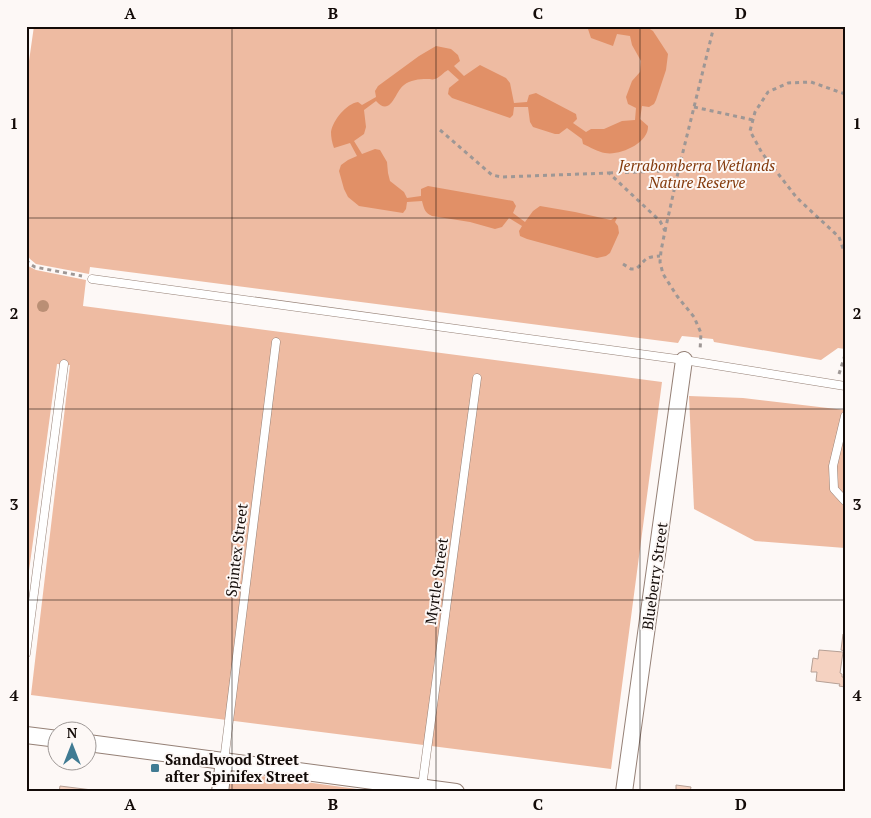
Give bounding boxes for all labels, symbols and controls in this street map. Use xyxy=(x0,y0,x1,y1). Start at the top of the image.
text: A xyxy=(124,2,136,24)
text: B xyxy=(328,2,338,24)
text: C xyxy=(533,2,543,24)
text: D xyxy=(735,2,747,24)
text: 1 xyxy=(9,112,19,134)
text: 1 xyxy=(852,112,862,134)
park label: Jerrabomberra Wetlands Nature Reserve xyxy=(618,155,775,192)
text: 2 xyxy=(9,302,19,324)
text: 2 xyxy=(852,302,862,324)
text: 3 xyxy=(9,493,19,515)
text: 3 xyxy=(852,493,862,515)
street label: Spintex Street xyxy=(220,502,252,598)
street label: Blueberry Street xyxy=(637,520,672,631)
street label: Myrtle Street xyxy=(420,536,452,626)
text: 4 xyxy=(9,684,19,706)
text: 4 xyxy=(852,684,862,706)
north arrow xyxy=(48,720,98,770)
text: N xyxy=(67,723,78,742)
place label: Sandalwood Street after Spinifex Street xyxy=(165,749,309,786)
marker: Sandalwood Street after Spinifex Street xyxy=(149,762,161,774)
text: A xyxy=(124,793,136,815)
text: B xyxy=(328,793,338,815)
text: C xyxy=(533,793,543,815)
text: D xyxy=(735,793,747,815)

